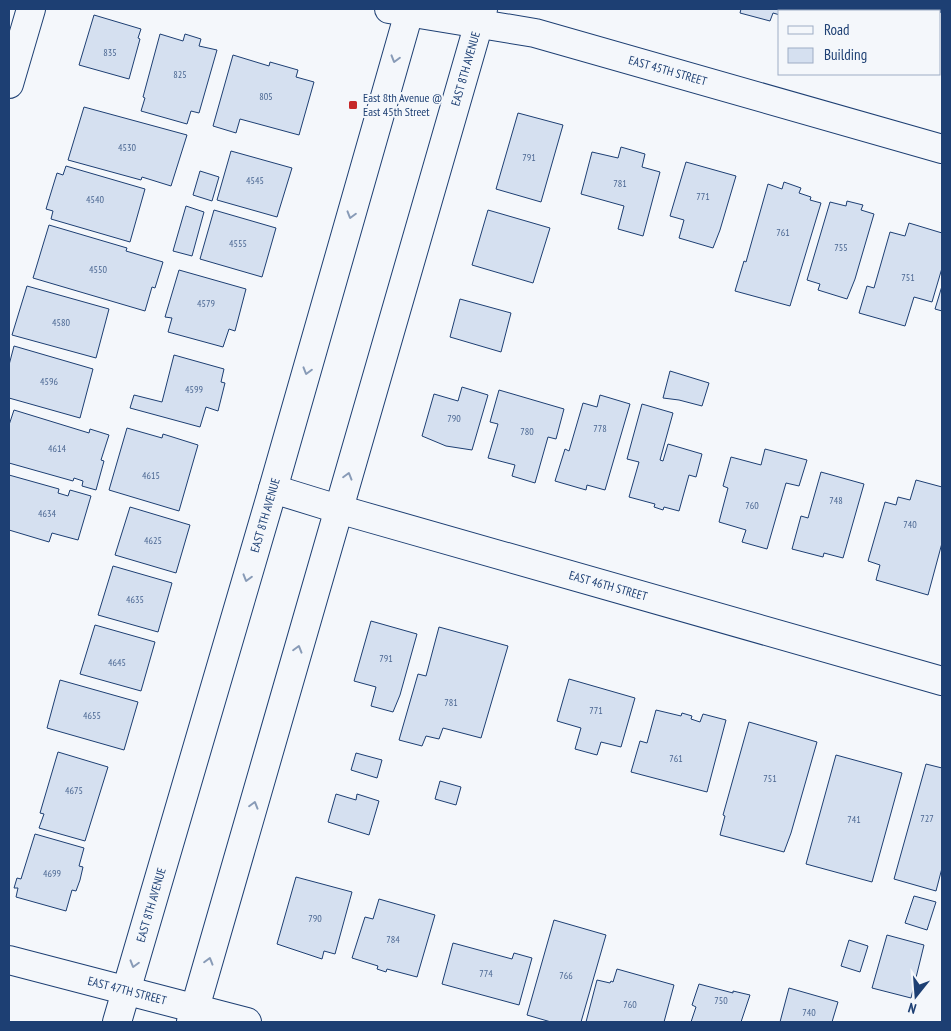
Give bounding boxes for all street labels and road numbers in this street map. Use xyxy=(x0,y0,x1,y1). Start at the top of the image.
street label: EAST 8TH AVENUE xyxy=(447,30,483,108)
street label: EAST 45TH STREET xyxy=(627,52,709,89)
street label: EAST 8TH AVENUE xyxy=(247,476,283,554)
street label: EAST 46TH STREET xyxy=(568,567,650,604)
street label: EAST 8TH AVENUE xyxy=(133,866,169,944)
street label: EAST 47TH STREET xyxy=(86,973,169,1008)

